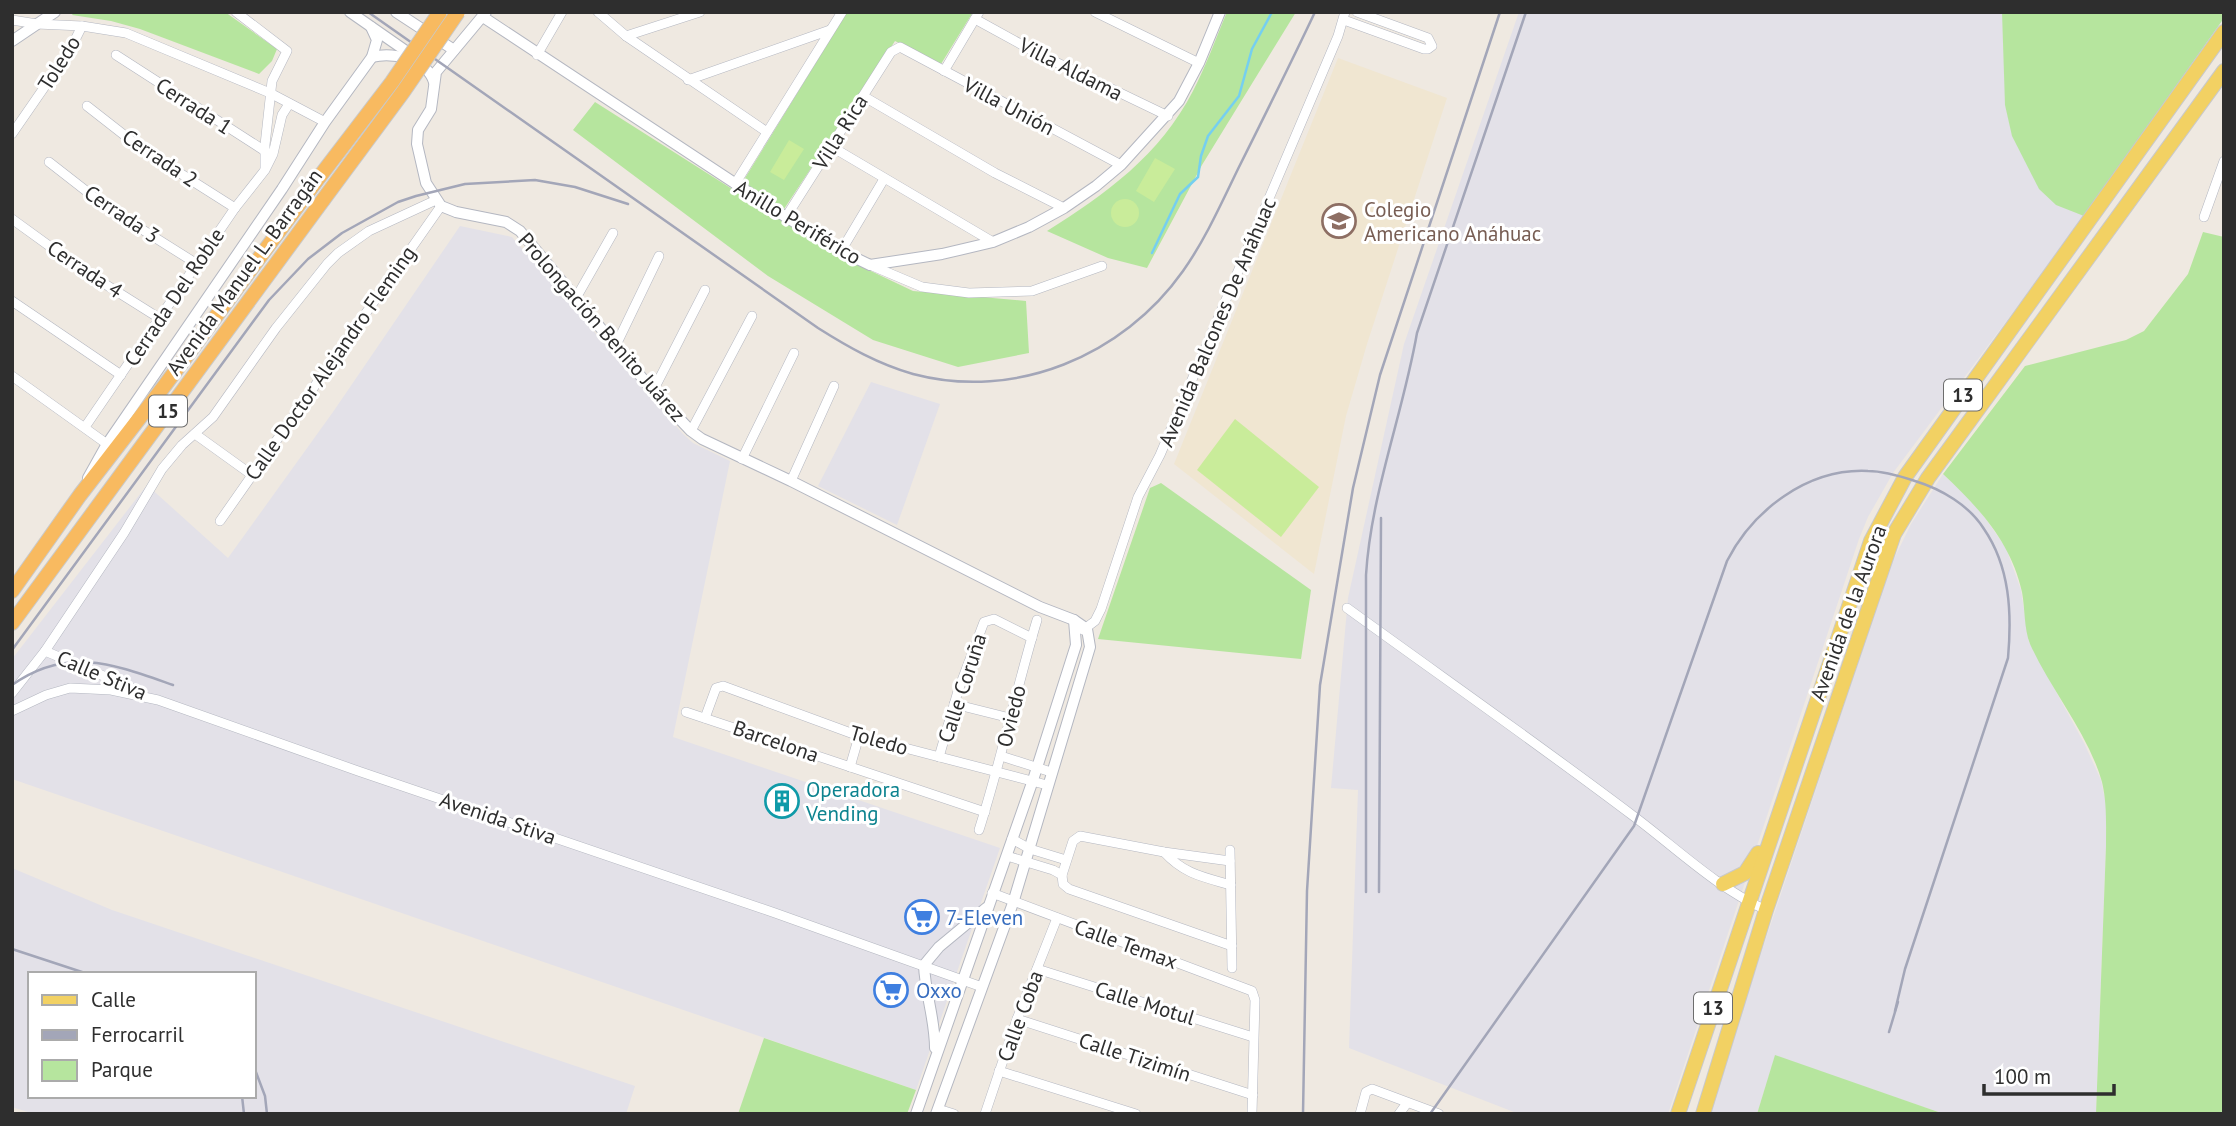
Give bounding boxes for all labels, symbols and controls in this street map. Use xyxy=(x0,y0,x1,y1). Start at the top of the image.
street label: Toledo xyxy=(32,31,86,95)
street label: Villa Aldama xyxy=(1014,31,1127,107)
street label: Villa Unión xyxy=(958,70,1059,141)
street label: Cerrada 1 xyxy=(151,71,237,141)
street label: Villa Rica xyxy=(806,89,874,176)
street label: Cerrada 2 xyxy=(117,123,203,193)
street label: Avenida Manuel L. Barragán xyxy=(160,163,328,381)
street label: Anillo Periférico xyxy=(730,174,866,270)
street label: Cerrada 3 xyxy=(79,179,165,249)
street label: Avenida Balcones De Anáhuac xyxy=(1152,193,1282,451)
place label: Colegio Americano Anáhuac xyxy=(1364,196,1541,247)
school or university icon: Colegio Americano Anáhuac xyxy=(1320,202,1358,240)
street label: Cerrada Del Roble xyxy=(118,223,230,371)
street label: Prolongación Benito Juárez xyxy=(512,227,692,427)
street label: Cerrada 4 xyxy=(42,234,128,304)
street label: Calle Doctor Alejandro Fleming xyxy=(239,240,421,486)
road number: 13 xyxy=(1944,380,1982,410)
road number: 15 xyxy=(149,396,187,426)
street label: Avenida de la Aurora xyxy=(1804,521,1892,705)
street label: Calle Coruña xyxy=(932,630,992,746)
street label: Calle Stiva xyxy=(53,644,151,706)
street label: Oviedo xyxy=(990,682,1032,750)
street label: Barcelona xyxy=(730,714,822,768)
street label: Toledo xyxy=(847,719,911,761)
place label: Operadora Vending xyxy=(805,776,900,827)
building icon: Operadora Vending xyxy=(763,782,801,820)
street label: Avenida Stiva xyxy=(436,786,560,850)
supermarket icon: 7-Eleven xyxy=(903,898,941,936)
place label: 7-Eleven xyxy=(946,904,1023,931)
street label: Calle Temax xyxy=(1071,913,1181,975)
street label: Calle Coba xyxy=(991,967,1049,1065)
supermarket icon: Oxxo xyxy=(872,971,910,1009)
legend xyxy=(28,972,256,1098)
street label: Calle Motul xyxy=(1092,975,1198,1031)
place label: Oxxo xyxy=(916,977,962,1004)
text: Calle xyxy=(91,986,136,1013)
road number: 13 xyxy=(1694,992,1732,1024)
text: Ferrocarril xyxy=(91,1021,184,1048)
street label: Calle Tizimín xyxy=(1075,1026,1195,1088)
scale bar xyxy=(1984,1052,2114,1096)
text: Parque xyxy=(91,1056,153,1083)
text: 100 m xyxy=(1994,1063,2051,1090)

